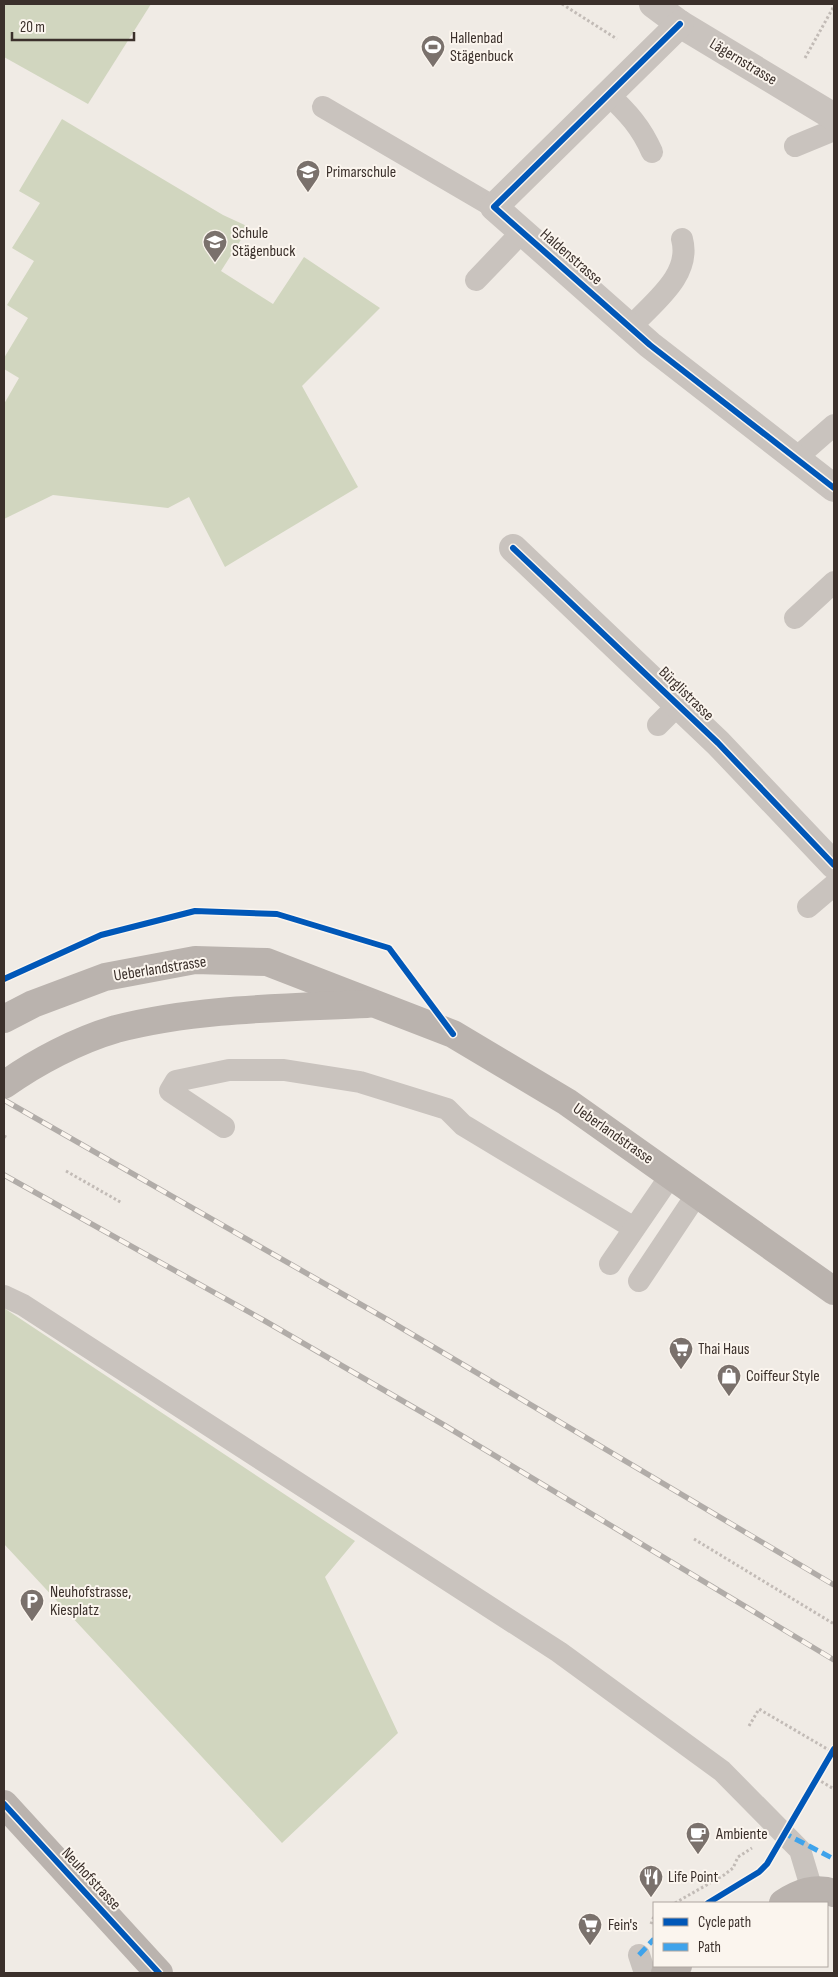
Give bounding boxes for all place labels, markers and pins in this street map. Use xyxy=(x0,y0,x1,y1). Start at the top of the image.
place label: Hallenbad Stägenbuck xyxy=(450,29,513,66)
sports icon: Hallenbad Stägenbuck xyxy=(420,34,446,68)
school or university icon: Primarschule xyxy=(295,159,321,193)
place label: Primarschule xyxy=(326,163,396,182)
place label: Schule Stägenbuck xyxy=(232,224,295,261)
school or university icon: Schule Stägenbuck xyxy=(202,229,228,263)
supermarket icon: Thai Haus xyxy=(668,1336,694,1370)
place label: Thai Haus xyxy=(698,1340,750,1359)
shop icon: Coiffeur Style xyxy=(716,1363,742,1397)
place label: Coiffeur Style xyxy=(746,1367,820,1386)
place label: Neuhofstrasse, Kiesplatz xyxy=(50,1583,131,1620)
parking icon: Neuhofstrasse, Kiesplatz xyxy=(19,1588,45,1622)
cafe icon: Ambiente xyxy=(685,1821,711,1855)
place label: Ambiente xyxy=(715,1825,768,1844)
restaurant icon: Life Point xyxy=(638,1864,664,1898)
place label: Life Point xyxy=(668,1868,718,1887)
supermarket icon: Fein's xyxy=(577,1912,603,1946)
place label: Fein's xyxy=(608,1916,638,1935)

